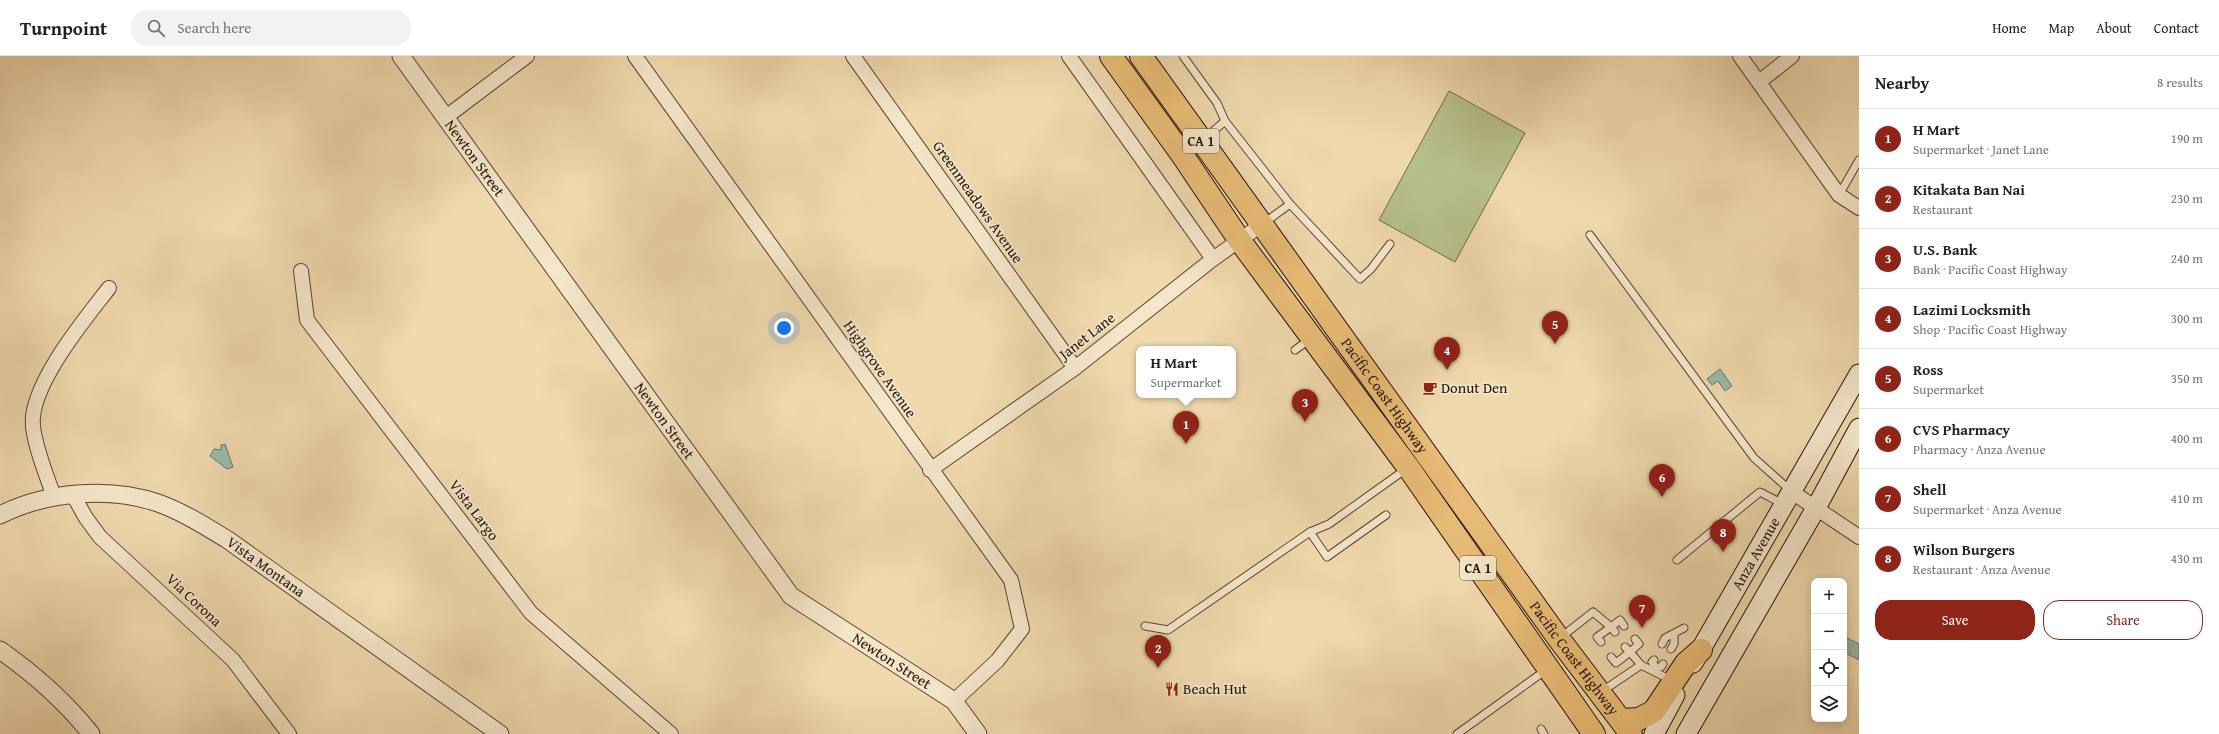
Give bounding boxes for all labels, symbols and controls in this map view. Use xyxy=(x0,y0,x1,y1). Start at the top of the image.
search box xyxy=(131,10,411,46)
text: Turnpoint xyxy=(20,14,107,42)
icon: search xyxy=(145,17,167,39)
text: Search here xyxy=(177,17,251,38)
text: Home xyxy=(1992,18,2027,38)
text: Map xyxy=(2049,18,2074,38)
text: About xyxy=(2096,18,2132,38)
text: Contact xyxy=(2154,18,2199,38)
text: Nearby xyxy=(1875,70,1929,95)
text: 8 results xyxy=(2157,73,2203,92)
street label: Newton Street xyxy=(440,115,511,201)
text: H Mart xyxy=(1913,119,1960,140)
road number: CA 1 xyxy=(1183,129,1219,153)
text: 1 xyxy=(1885,129,1891,148)
text: 190 m xyxy=(2171,129,2203,148)
street label: Greenmeadows Avenue xyxy=(928,136,1029,267)
text: Supermarket · Janet Lane xyxy=(1913,140,2049,159)
text: Kitakata Ban Nai xyxy=(1913,179,2025,200)
text: 2 xyxy=(1885,189,1891,208)
text: 230 m xyxy=(2171,189,2203,208)
text: Restaurant xyxy=(1913,200,1973,219)
text: U.S. Bank xyxy=(1913,239,1977,260)
text: 3 xyxy=(1885,249,1891,268)
text: 240 m xyxy=(2171,249,2203,268)
text: Bank · Pacific Coast Highway xyxy=(1913,260,2067,279)
text: Lazimi Locksmith xyxy=(1913,299,2031,320)
street label: Janet Lane xyxy=(1053,307,1119,365)
text: 4 xyxy=(1885,309,1891,328)
text: 300 m xyxy=(2171,309,2203,328)
pin: 5 xyxy=(1542,311,1568,344)
street label: Highgrove Avenue xyxy=(839,316,922,422)
your location xyxy=(774,318,794,338)
text: Shop · Pacific Coast Highway xyxy=(1913,320,2067,339)
street label: Pacific Coast Highway xyxy=(1336,333,1434,458)
pin: 4 xyxy=(1434,337,1460,370)
popup xyxy=(1136,346,1236,398)
text: H Mart xyxy=(1150,352,1197,373)
text: Ross xyxy=(1913,359,1943,380)
text: 5 xyxy=(1885,369,1891,388)
text: 350 m xyxy=(2171,369,2203,388)
text: Supermarket xyxy=(1150,373,1222,392)
place label: Donut Den xyxy=(1441,377,1508,398)
street label: Newton Street xyxy=(630,378,700,464)
cafe icon: Donut Den xyxy=(1422,380,1438,396)
text: Supermarket xyxy=(1913,380,1984,399)
pin: 3 xyxy=(1292,389,1318,422)
pin: 1 xyxy=(1173,411,1199,444)
text: CVS Pharmacy xyxy=(1913,419,2010,440)
text: 6 xyxy=(1885,429,1891,448)
text: 400 m xyxy=(2171,429,2203,448)
text: Pharmacy · Anza Avenue xyxy=(1913,440,2046,459)
pin: 6 xyxy=(1649,464,1675,497)
street label: Vista Largo xyxy=(445,475,504,545)
text: Shell xyxy=(1913,479,1946,500)
text: 7 xyxy=(1885,489,1891,508)
text: 410 m xyxy=(2171,489,2203,508)
text: Supermarket · Anza Avenue xyxy=(1913,500,2062,519)
street label: Anza Avenue xyxy=(1726,513,1785,594)
pin: 8 xyxy=(1710,519,1736,552)
street label: Vista Montana xyxy=(223,531,310,602)
text: Wilson Burgers xyxy=(1913,539,2015,560)
text: 8 xyxy=(1885,549,1891,568)
text: 430 m xyxy=(2171,549,2203,568)
road number: CA 1 xyxy=(1460,556,1496,580)
text: Restaurant · Anza Avenue xyxy=(1913,560,2050,579)
street label: Via Corona xyxy=(162,568,227,631)
map controls xyxy=(1811,578,1847,722)
button: + xyxy=(1811,578,1847,614)
pin: 7 xyxy=(1629,595,1655,628)
street label: Pacific Coast Highway xyxy=(1525,597,1625,720)
button: Save xyxy=(1875,600,2035,640)
button: Share xyxy=(2043,600,2203,640)
button: − xyxy=(1811,614,1847,650)
street label: Newton Street xyxy=(848,627,936,694)
pin: 2 xyxy=(1145,635,1171,668)
button: locate xyxy=(1811,650,1847,686)
place label: Beach Hut xyxy=(1183,678,1248,699)
restaurant icon: Beach Hut xyxy=(1164,681,1180,697)
button: layers xyxy=(1811,686,1847,722)

